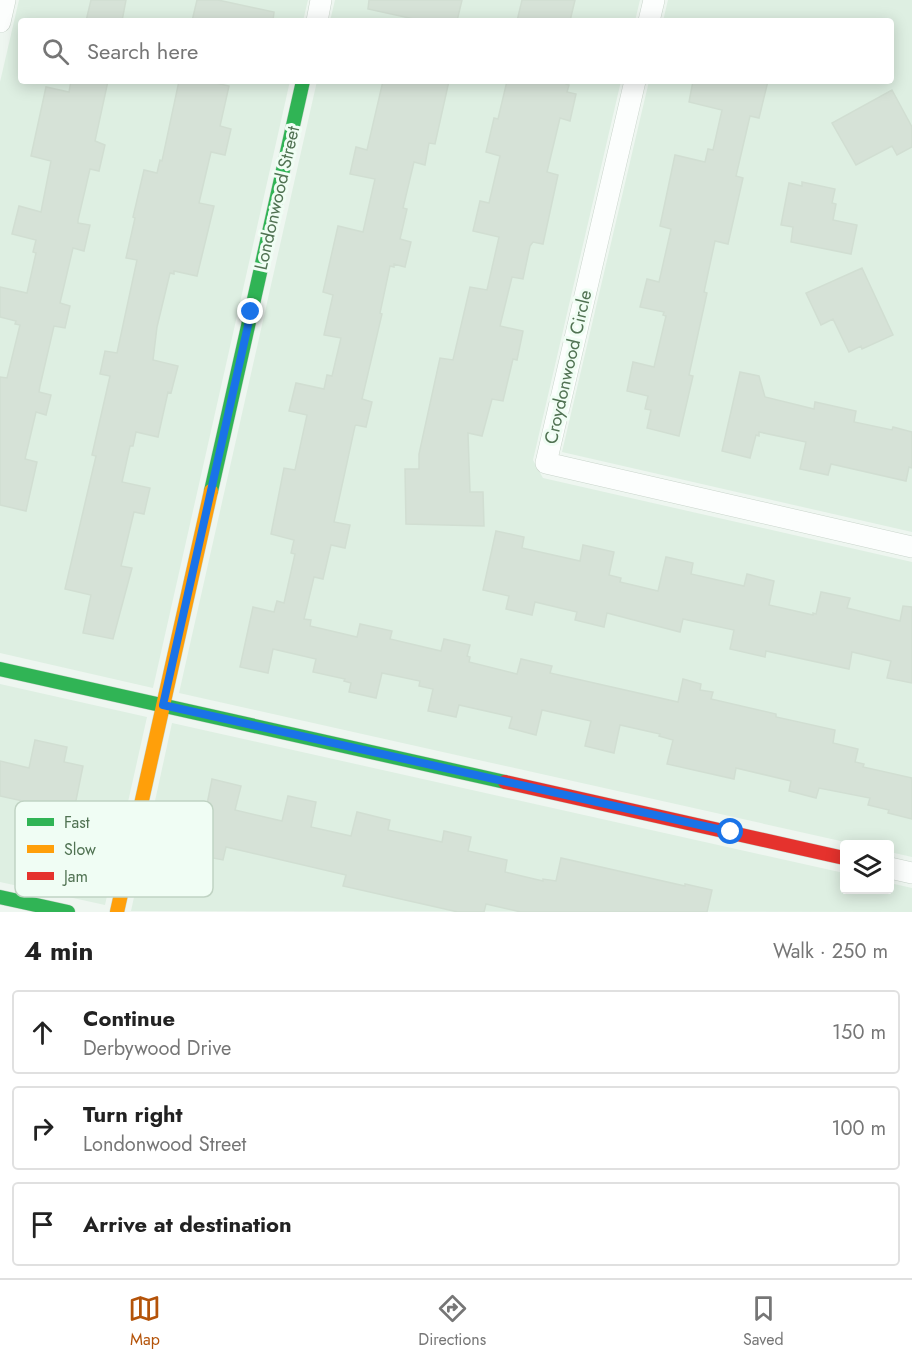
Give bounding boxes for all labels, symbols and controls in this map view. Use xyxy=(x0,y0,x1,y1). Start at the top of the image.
search box xyxy=(18,18,894,84)
icon: search xyxy=(39,35,72,68)
text: Search here xyxy=(87,35,198,67)
street label: Londonwood Street xyxy=(248,123,306,273)
street label: Croydonwood Circle xyxy=(538,287,598,447)
route end xyxy=(237,298,263,324)
legend xyxy=(15,801,213,897)
text: Fast xyxy=(64,811,90,834)
route start xyxy=(717,818,743,844)
text: Slow xyxy=(64,838,96,861)
map controls xyxy=(840,840,894,894)
button: layers xyxy=(840,840,894,894)
text: Jam xyxy=(62,865,88,888)
text: 4 min xyxy=(24,932,93,970)
text: Walk · 250 m xyxy=(773,937,888,966)
text: Continue xyxy=(83,1002,175,1034)
icon: ahead xyxy=(26,1016,59,1049)
text: 150 m xyxy=(832,1018,886,1047)
text: Derbywood Drive xyxy=(83,1034,231,1063)
text: Turn right xyxy=(83,1098,183,1130)
icon: right xyxy=(26,1112,59,1145)
text: 100 m xyxy=(831,1114,886,1143)
text: Londonwood Street xyxy=(83,1130,246,1159)
icon: arrive xyxy=(26,1208,59,1241)
text: Arrive at destination xyxy=(83,1208,292,1240)
tab: Map xyxy=(128,1292,161,1351)
tab: Directions xyxy=(418,1292,486,1351)
tab: Saved xyxy=(743,1292,784,1351)

